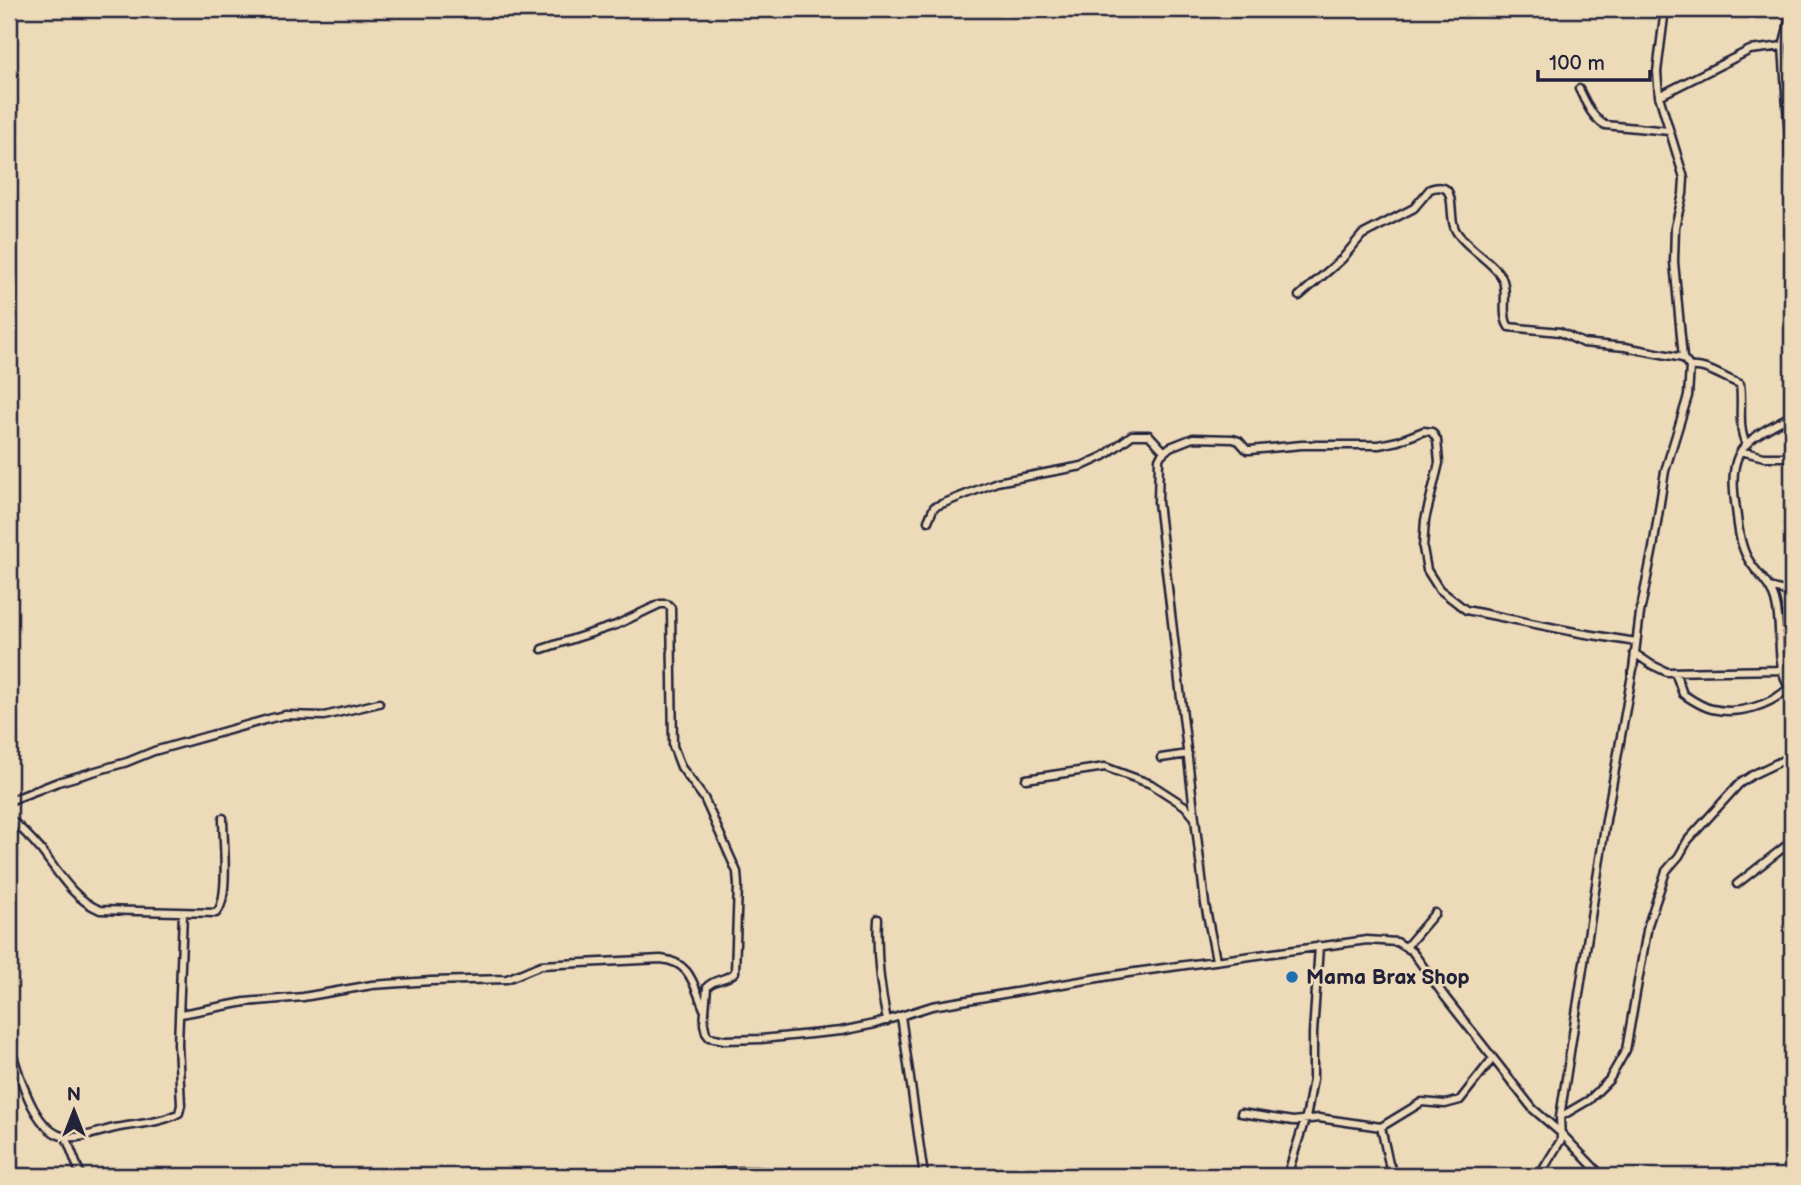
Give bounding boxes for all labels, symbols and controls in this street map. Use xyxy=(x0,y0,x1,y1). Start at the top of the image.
scale bar xyxy=(1538,38,1650,82)
text: 100 m xyxy=(1549,51,1605,76)
place label: Mama Brax Shop xyxy=(1306,965,1470,990)
marker: Mama Brax Shop xyxy=(1284,969,1300,985)
north arrow xyxy=(38,1076,108,1146)
text: N xyxy=(67,1084,81,1107)

